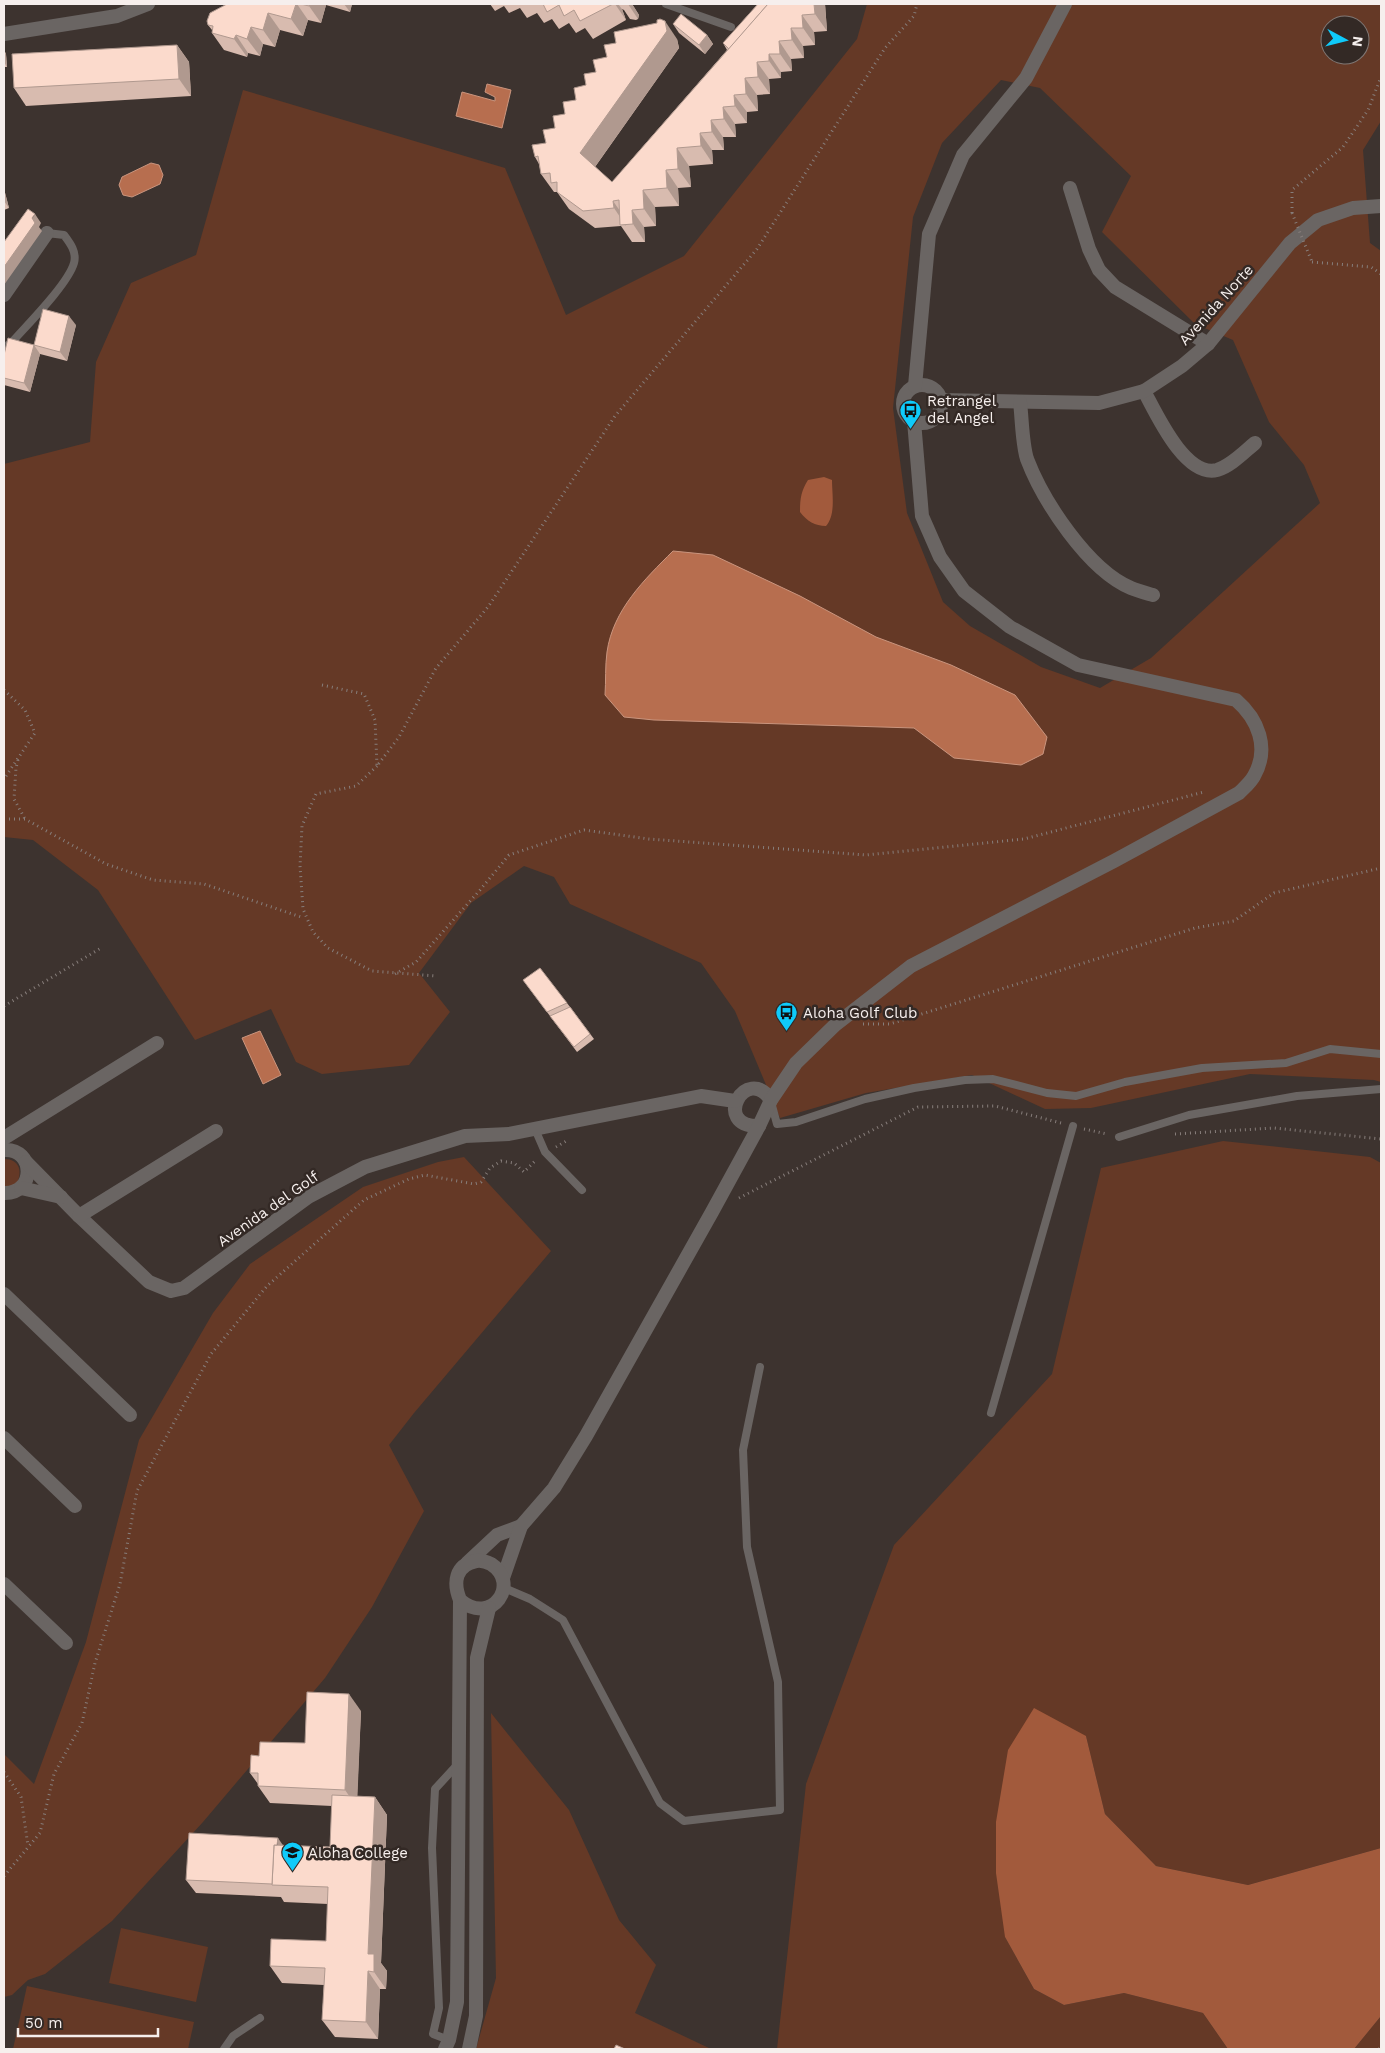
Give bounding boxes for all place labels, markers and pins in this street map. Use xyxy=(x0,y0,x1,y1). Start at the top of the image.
place label: Retrangel del Angel xyxy=(927,392,997,427)
bus stop icon: Retrangel del Angel xyxy=(899,398,923,429)
bus stop icon: Aloha Golf Club xyxy=(775,1001,799,1032)
place label: Aloha Golf Club xyxy=(803,1004,917,1022)
school or university icon: Aloha College xyxy=(280,1841,304,1872)
place label: Aloha College xyxy=(308,1844,408,1862)

